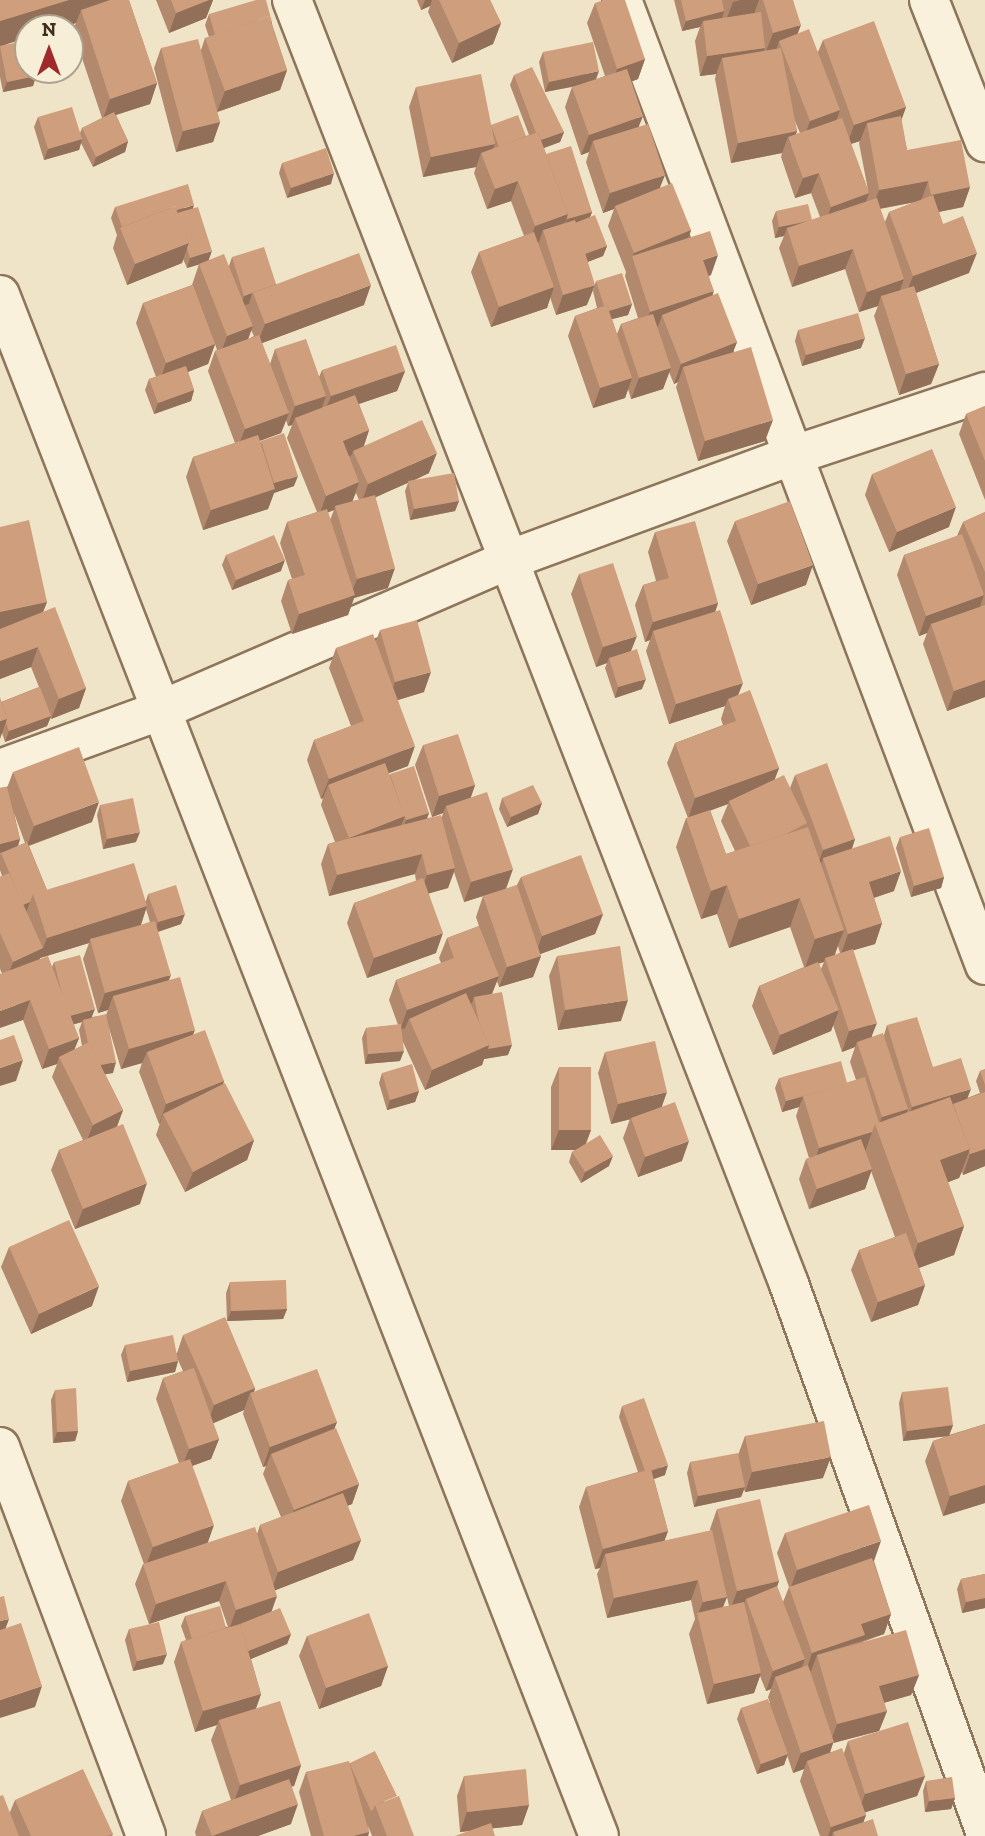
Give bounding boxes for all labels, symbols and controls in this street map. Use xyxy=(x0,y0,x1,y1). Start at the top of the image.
north arrow xyxy=(14,14,84,84)
text: N xyxy=(42,18,56,41)

